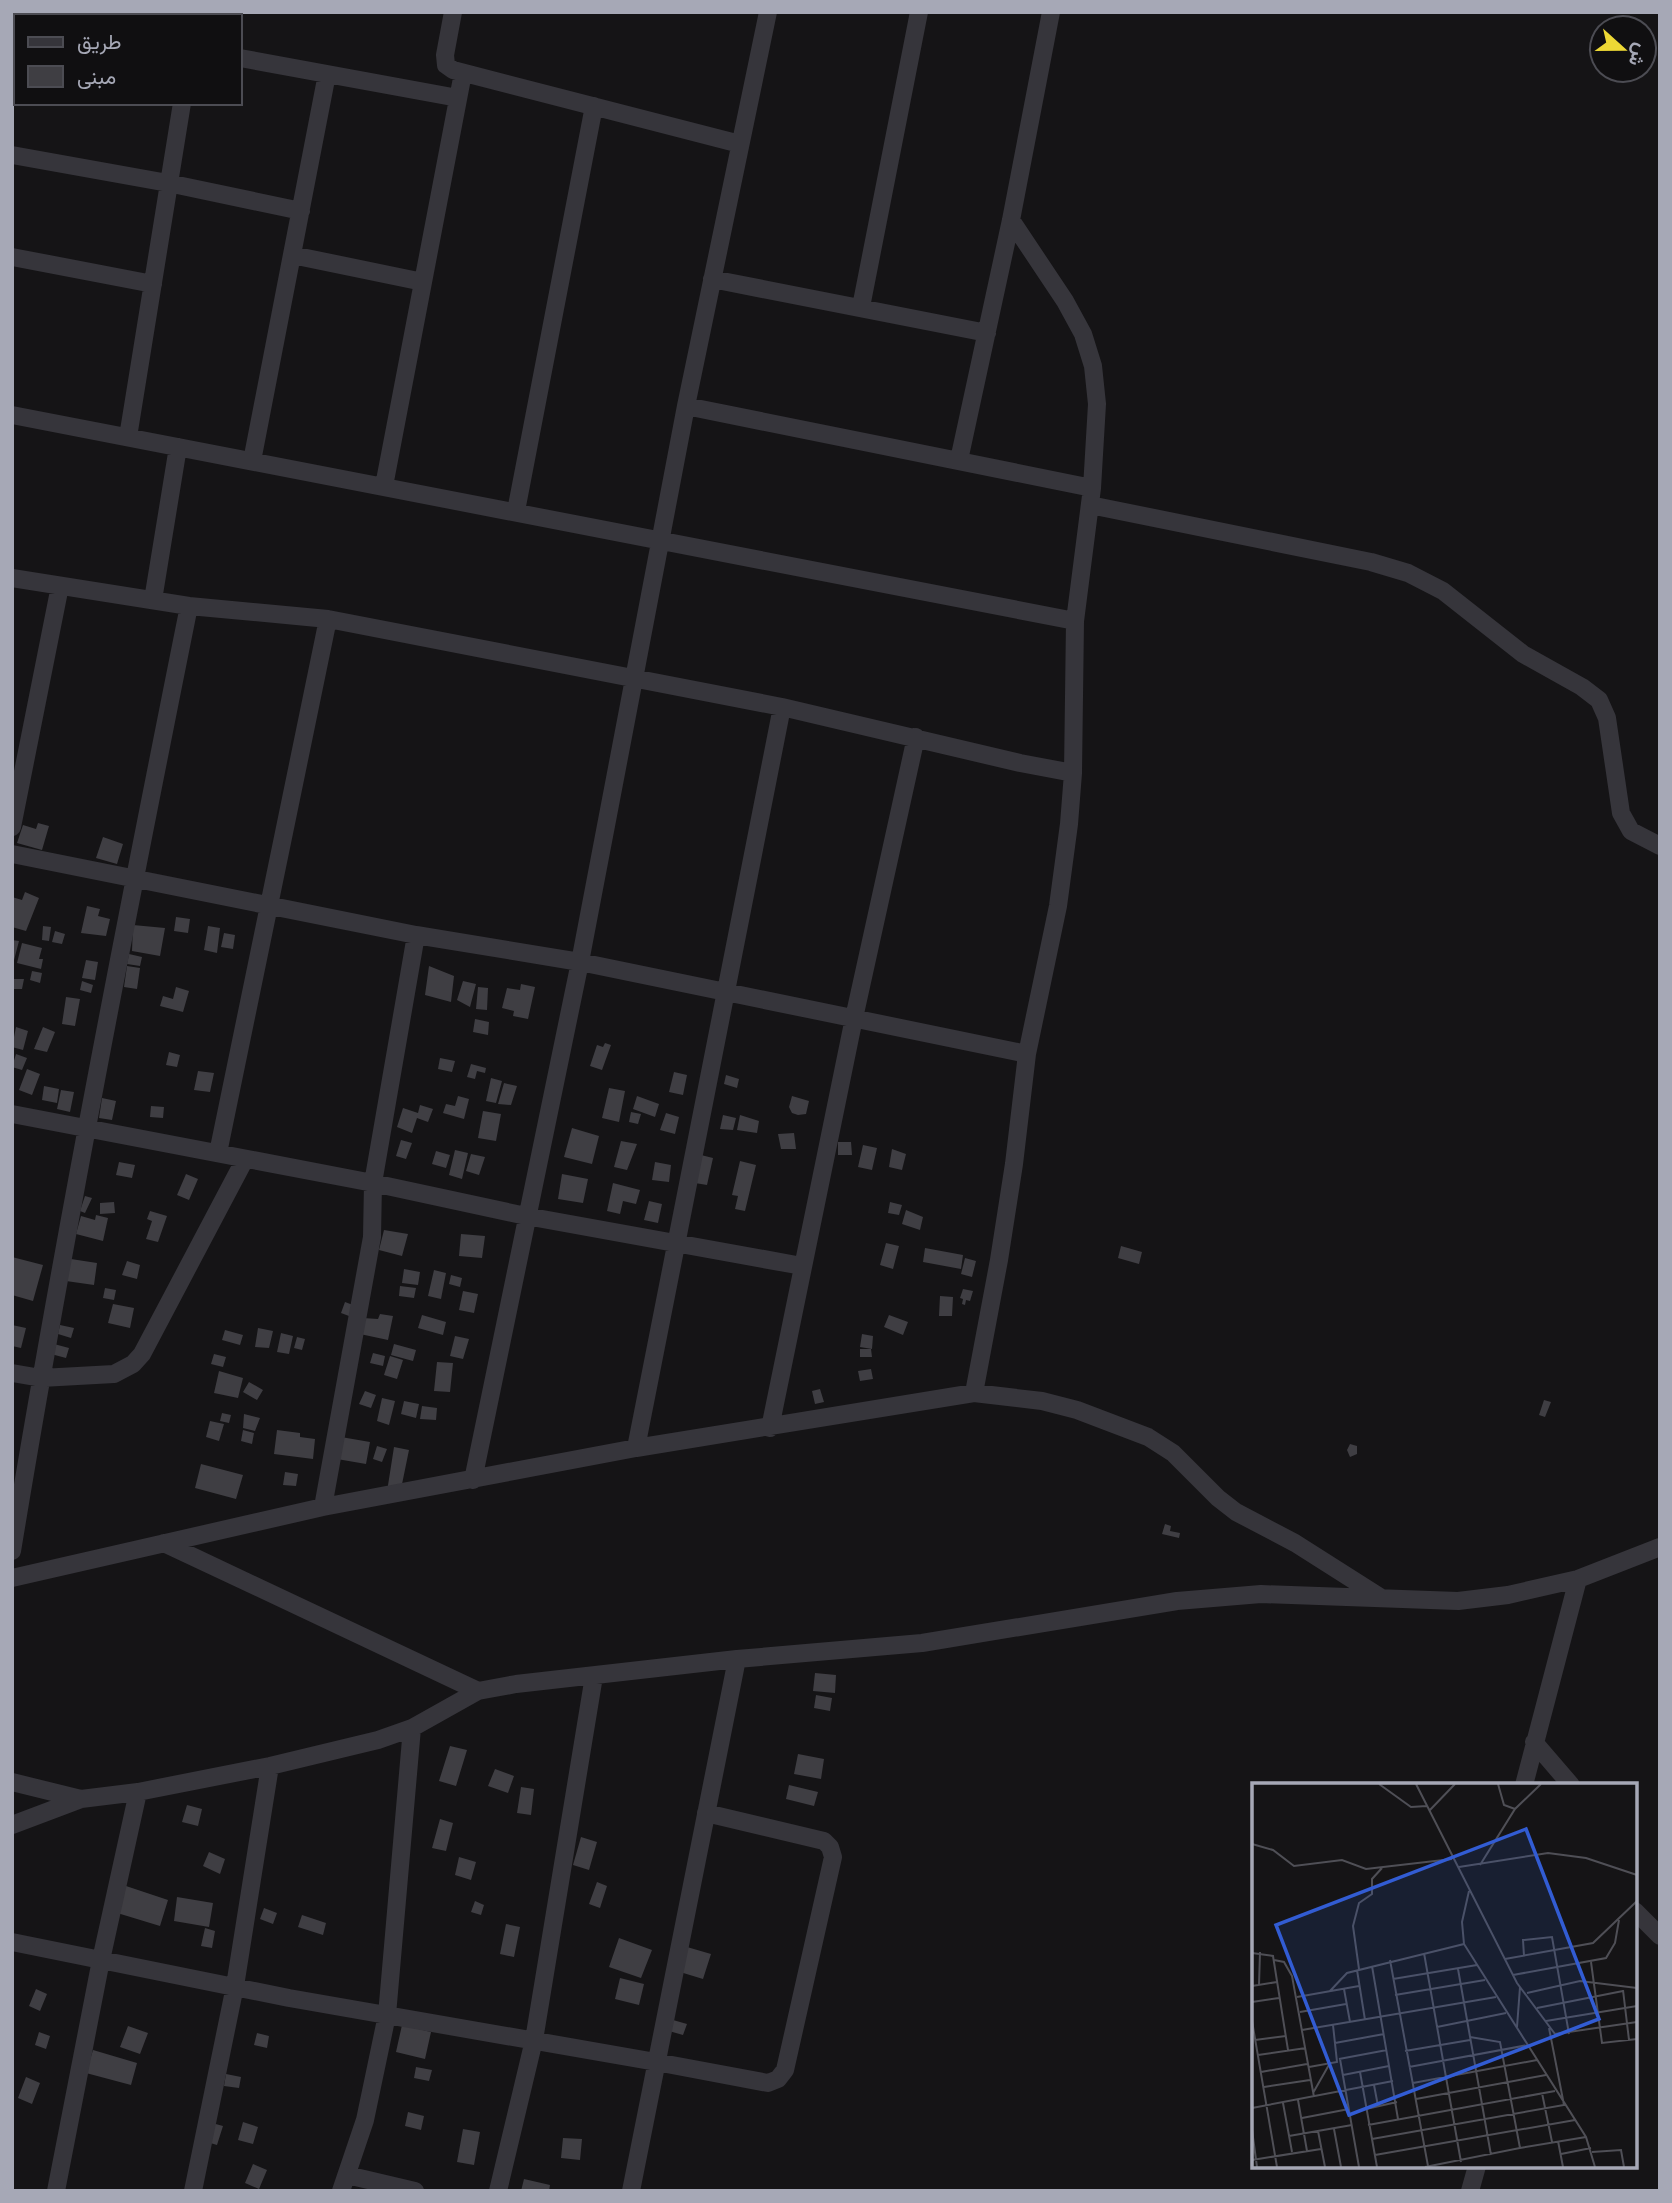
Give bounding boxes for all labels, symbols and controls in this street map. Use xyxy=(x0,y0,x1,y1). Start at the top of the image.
legend xyxy=(14,14,242,105)
north arrow xyxy=(1588,14,1658,84)
text: طريق xyxy=(77,27,122,55)
text: ش xyxy=(1623,40,1655,71)
text: مبنى xyxy=(77,62,116,90)
inset map xyxy=(1252,1783,1637,2168)

